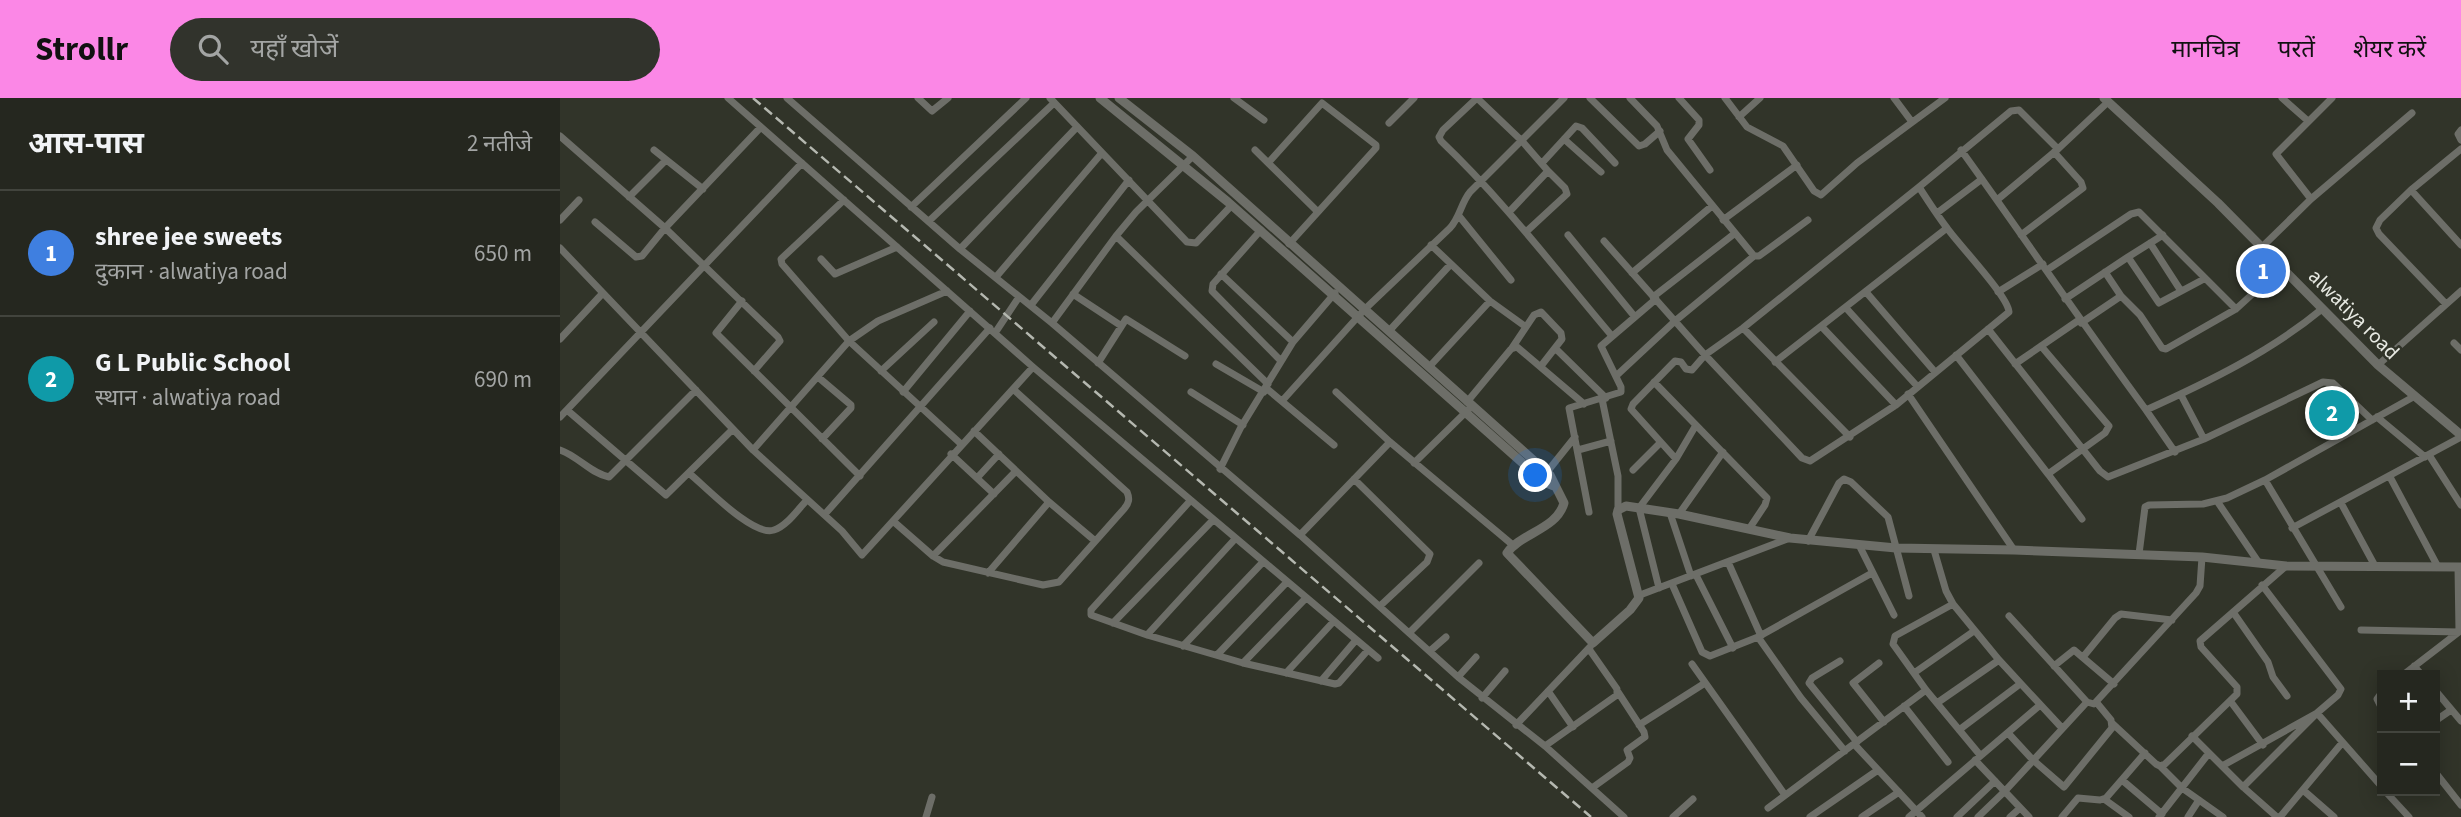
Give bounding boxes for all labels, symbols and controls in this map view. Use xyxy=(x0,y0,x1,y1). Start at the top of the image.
search box xyxy=(170,18,660,81)
text: Strollr xyxy=(35,26,128,73)
icon: search xyxy=(194,30,232,68)
text: यहाँ खोजें xyxy=(250,30,338,67)
text: मानचित्र xyxy=(2171,32,2240,67)
text: परतें xyxy=(2278,32,2315,67)
text: शेयर करें xyxy=(2353,32,2426,67)
text: आस-पास xyxy=(28,122,144,165)
text: 2 नतीजे xyxy=(467,127,532,160)
text: shree jee sweets xyxy=(95,218,282,255)
text: 1 xyxy=(45,237,57,270)
text: 650 m xyxy=(474,237,532,270)
pin: 1 xyxy=(2240,245,2286,297)
text: दुकान · alwatiya road xyxy=(95,255,288,288)
street label: alwatiya road xyxy=(2302,262,2406,366)
text: G L Public School xyxy=(95,344,290,381)
text: 2 xyxy=(45,363,57,396)
text: 690 m xyxy=(474,363,532,396)
text: स्थान · alwatiya road xyxy=(95,381,281,414)
pin: 2 xyxy=(2309,387,2355,439)
your location xyxy=(1518,458,1552,492)
map controls xyxy=(2377,670,2440,796)
button: + xyxy=(2377,670,2440,733)
button: − xyxy=(2377,733,2440,796)

